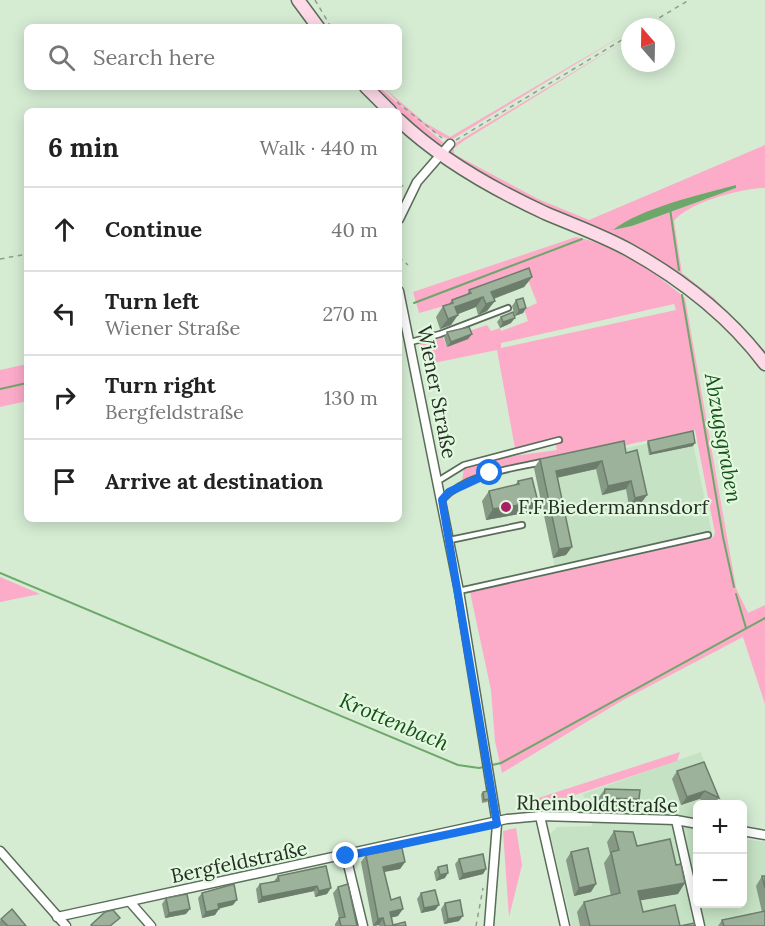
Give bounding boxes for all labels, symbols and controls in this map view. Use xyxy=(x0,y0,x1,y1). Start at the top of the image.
north arrow xyxy=(621,18,675,72)
search box xyxy=(24,24,402,90)
icon: search xyxy=(45,41,78,74)
text: Search here xyxy=(93,43,215,71)
text: 6 min xyxy=(48,131,119,164)
text: Walk · 440 m xyxy=(260,135,378,160)
icon: ahead xyxy=(48,213,81,246)
text: Continue xyxy=(105,215,202,243)
text: 40 m xyxy=(332,217,378,242)
text: Turn left xyxy=(105,287,199,315)
icon: left xyxy=(48,297,81,330)
text: 270 m xyxy=(322,301,378,326)
text: Wiener Straße xyxy=(105,315,240,340)
street label: Wiener Straße xyxy=(412,323,463,461)
water label: Abzugsgraben xyxy=(699,370,748,505)
text: Turn right xyxy=(105,371,216,399)
icon: right xyxy=(48,381,81,414)
text: 130 m xyxy=(324,385,378,410)
text: Bergfeldstraße xyxy=(105,399,244,424)
route start xyxy=(476,459,502,485)
icon: arrive xyxy=(48,465,81,498)
text: Arrive at destination xyxy=(105,467,323,495)
place label: F.F.Biedermannsdorf xyxy=(518,494,710,519)
marker: F.F.Biedermannsdorf xyxy=(499,500,513,514)
water label: Krottenbach xyxy=(335,686,453,757)
street label: Rheinboldtstraße xyxy=(516,790,678,817)
map controls xyxy=(693,800,747,908)
button: + xyxy=(693,800,747,854)
street label: Bergfeldstraße xyxy=(168,835,310,888)
route end xyxy=(332,842,358,868)
button: − xyxy=(693,854,747,908)

